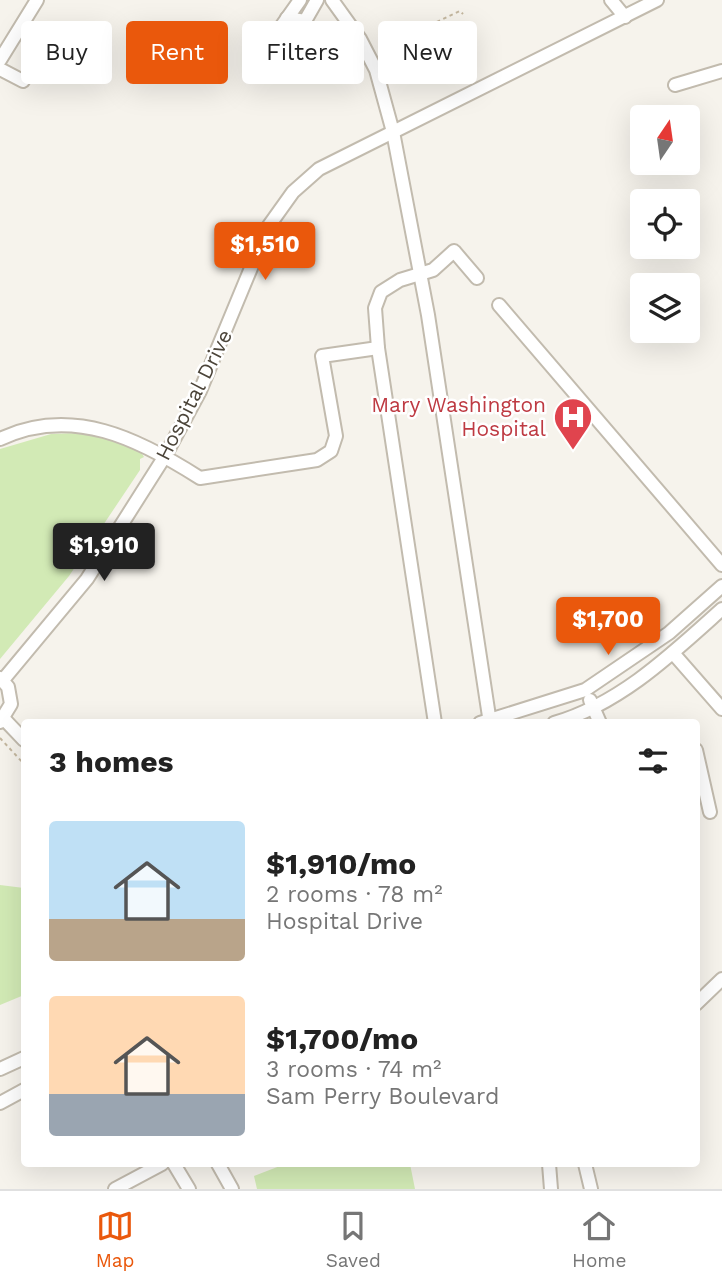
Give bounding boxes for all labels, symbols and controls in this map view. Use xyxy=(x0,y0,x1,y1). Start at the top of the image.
chip: Buy xyxy=(21,21,112,84)
chip: Rent xyxy=(126,21,228,84)
chip: Filters xyxy=(242,21,364,84)
chip: New xyxy=(378,21,477,84)
north arrow xyxy=(630,105,700,175)
map controls xyxy=(630,105,700,343)
button: locate xyxy=(630,189,700,259)
pin: $1,510 xyxy=(208,222,322,282)
text: $1,510 xyxy=(230,231,300,258)
button: layers xyxy=(630,273,700,343)
street label: Hospital Drive xyxy=(150,325,237,464)
place label: Mary Washington Hospital xyxy=(371,392,547,441)
hospital icon: Mary Washington Hospital xyxy=(552,396,594,451)
pin: $1,910 xyxy=(47,524,161,583)
text: $1,910 xyxy=(69,532,139,559)
pin: $1,700 xyxy=(551,598,665,657)
text: $1,700 xyxy=(572,606,644,633)
icon: filters xyxy=(634,742,672,780)
text: 3 homes xyxy=(49,744,174,779)
text: $1,910/mo xyxy=(266,846,416,881)
icon: home xyxy=(105,849,189,933)
text: 2 rooms · 78 m² xyxy=(266,881,443,908)
text: Hospital Drive xyxy=(266,908,423,935)
text: $1,700/mo xyxy=(266,1021,418,1056)
icon: home xyxy=(105,1024,189,1108)
text: 3 rooms · 74 m² xyxy=(266,1056,441,1083)
text: Sam Perry Boulevard xyxy=(266,1083,499,1110)
tab: Map xyxy=(96,1207,134,1272)
tab: Saved xyxy=(326,1207,381,1272)
tab: Home xyxy=(572,1207,626,1272)

